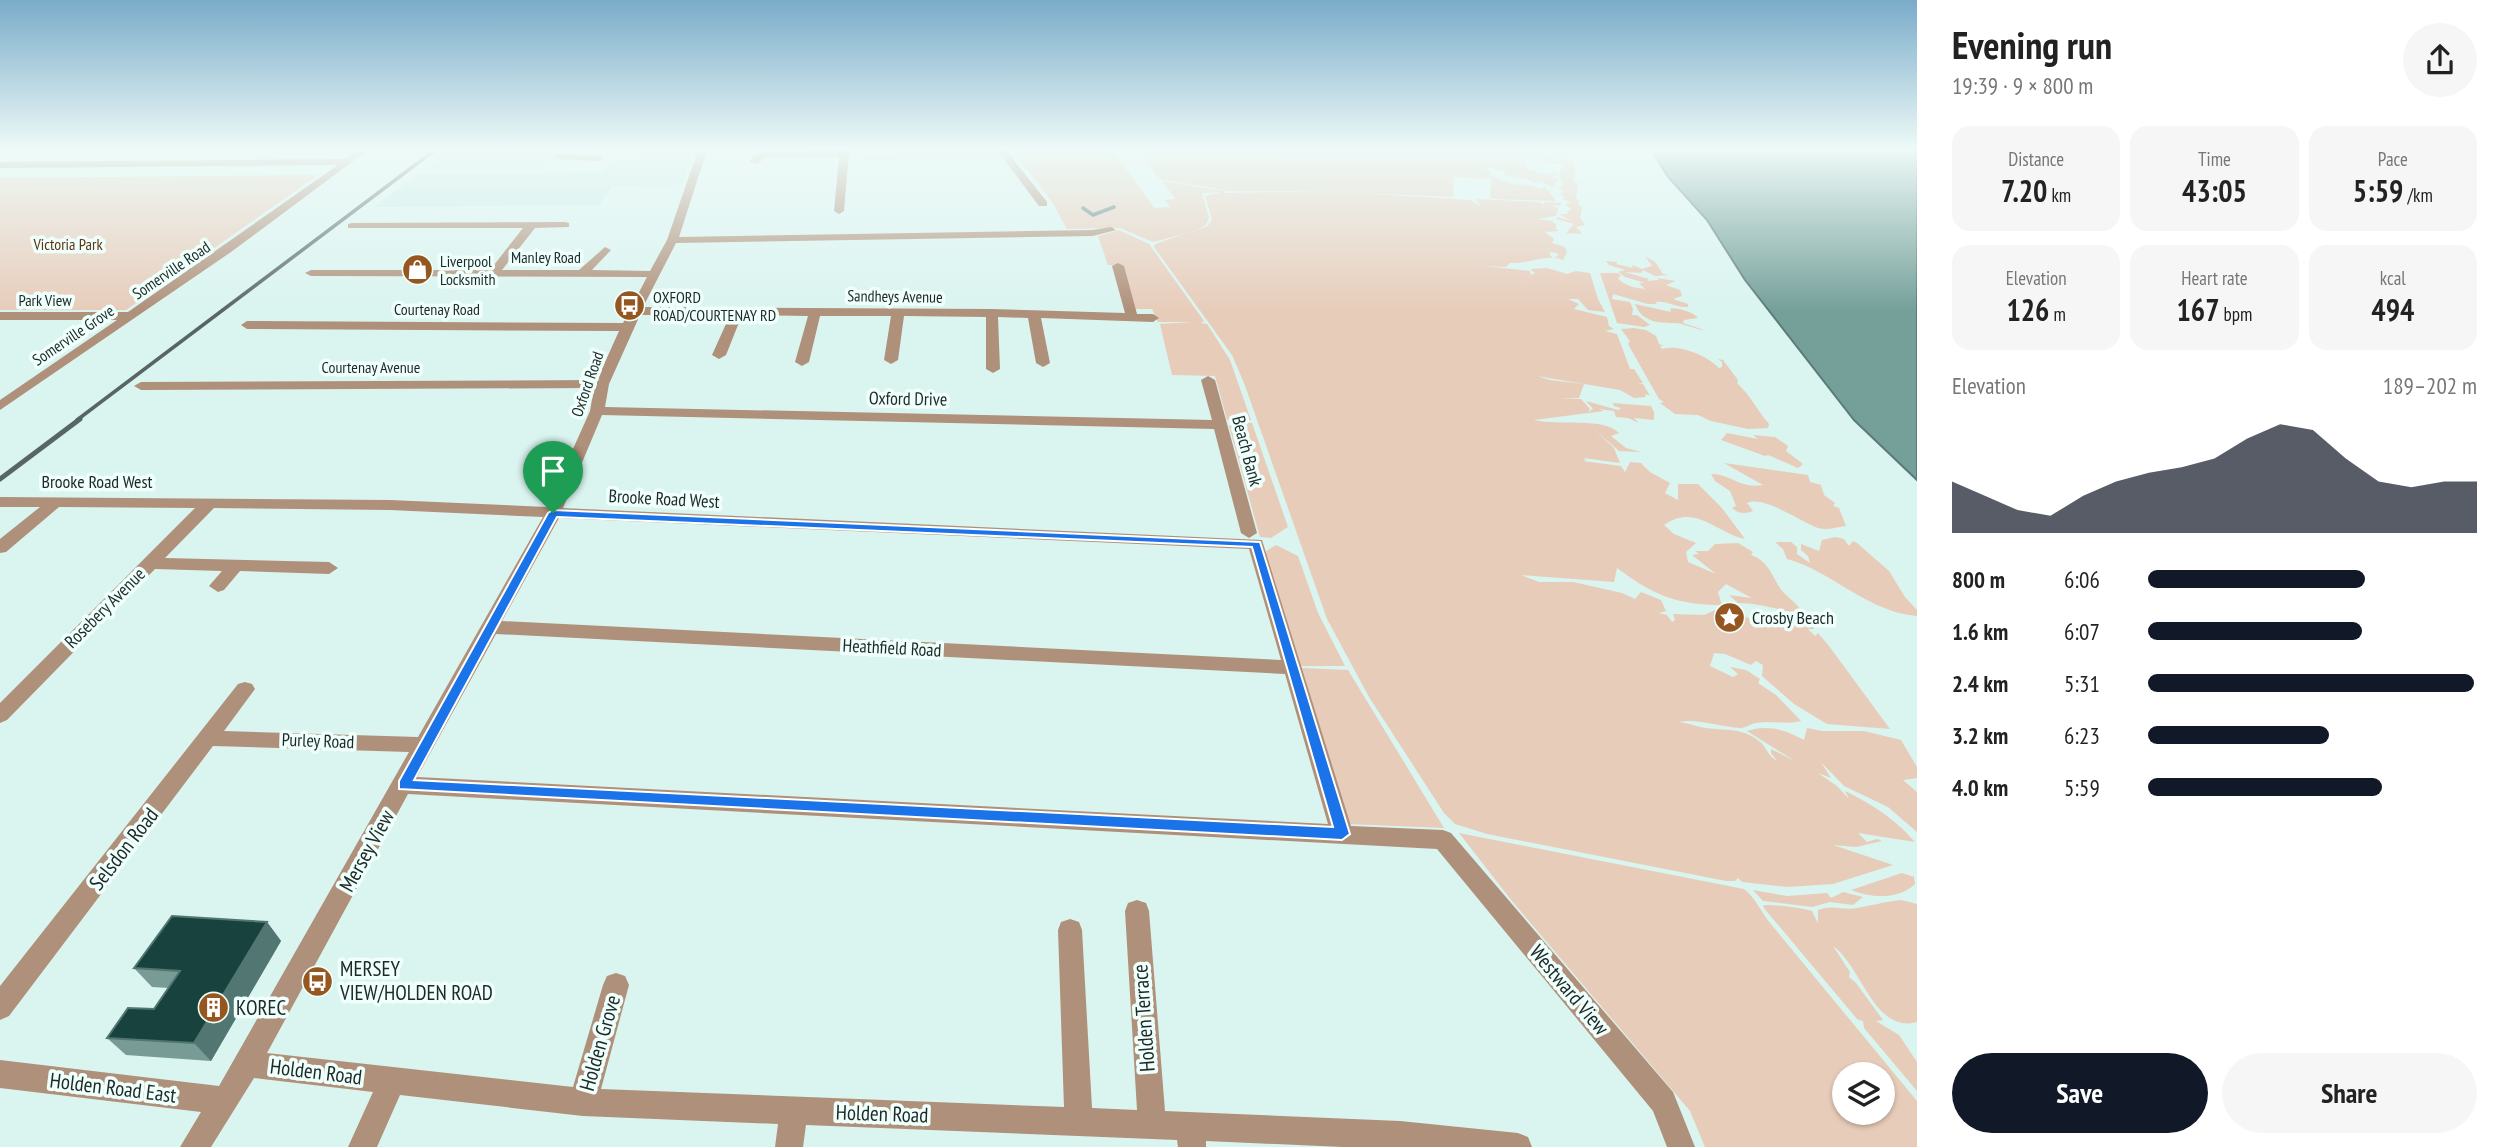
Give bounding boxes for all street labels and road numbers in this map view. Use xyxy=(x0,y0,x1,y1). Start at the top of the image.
street label: Somerville Road xyxy=(128,237,214,303)
street label: Manley Road xyxy=(511,247,581,267)
street label: Sandheys Avenue xyxy=(847,285,943,307)
street label: Park View xyxy=(18,290,72,310)
street label: Courtenay Road xyxy=(394,299,480,319)
street label: Somerville Grove xyxy=(28,300,118,370)
street label: Oxford Road xyxy=(566,349,608,419)
street label: Courtenay Avenue xyxy=(322,357,420,377)
street label: Oxford Drive xyxy=(869,386,947,411)
street label: Beach Bank xyxy=(1227,413,1268,489)
street label: Brooke Road West xyxy=(41,470,153,493)
street label: Brooke Road West xyxy=(608,484,720,513)
street label: Rosebery Avenue xyxy=(60,563,150,653)
street label: Heathfield Road xyxy=(842,633,942,662)
street label: Purley Road xyxy=(281,728,355,753)
street label: Selsdon Road xyxy=(83,802,164,895)
street label: Mersey View xyxy=(333,804,400,897)
street label: Westward View xyxy=(1524,939,1615,1041)
street label: Holden Terrace xyxy=(1126,963,1161,1073)
street label: Holden Grove xyxy=(573,992,626,1094)
street label: Holden Road xyxy=(269,1052,364,1091)
street label: Holden Road East xyxy=(48,1066,178,1109)
street label: Holden Road xyxy=(835,1098,929,1129)

